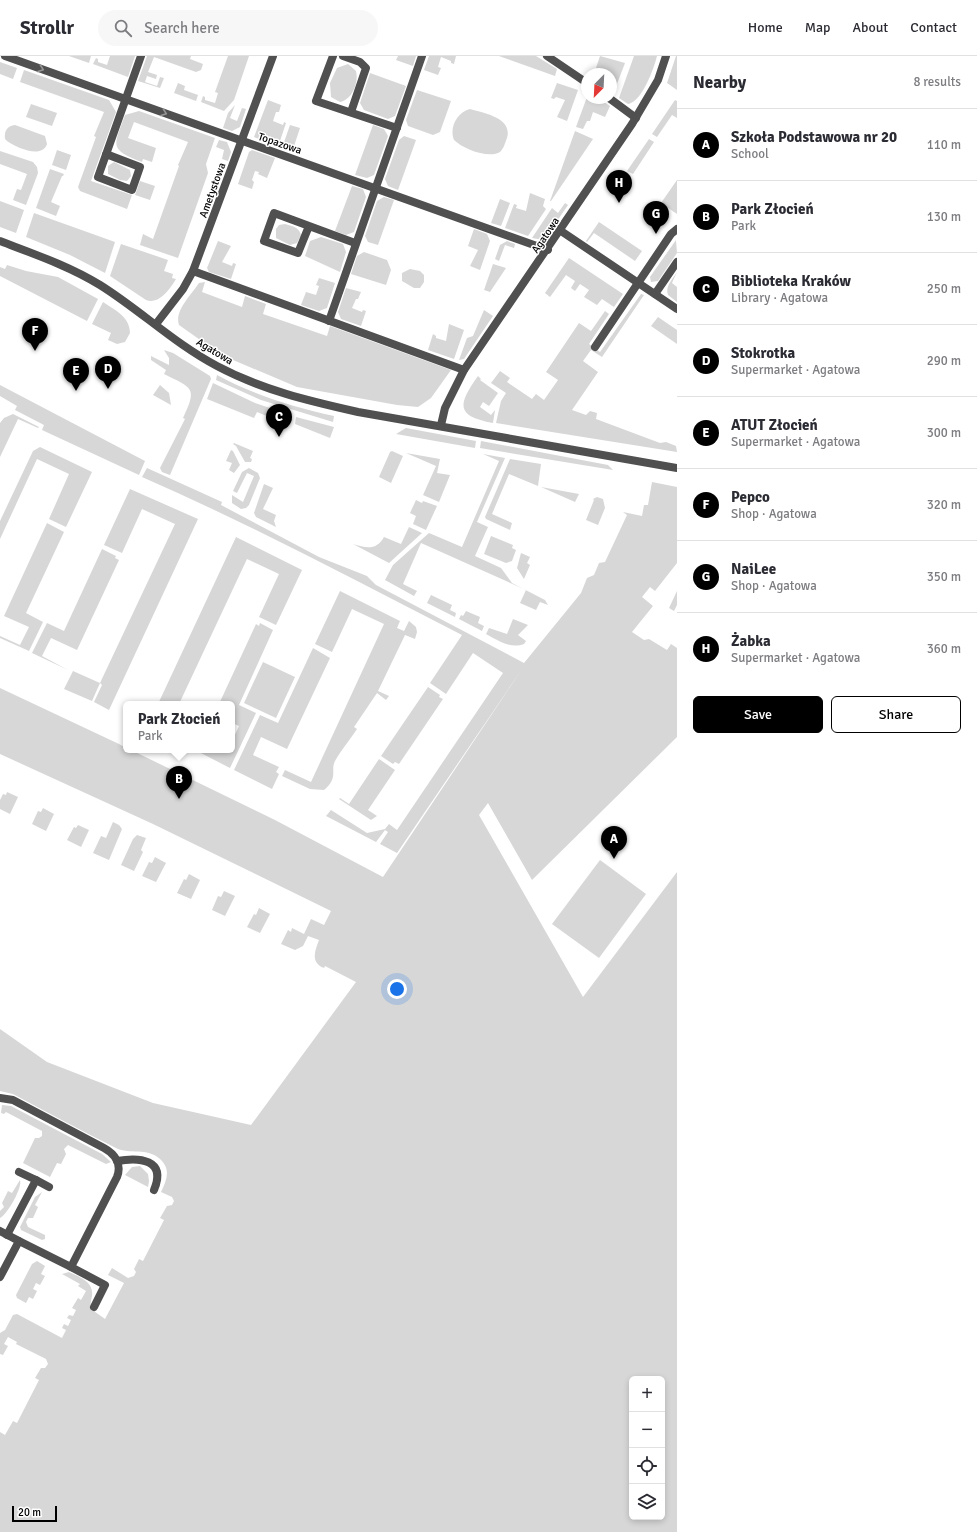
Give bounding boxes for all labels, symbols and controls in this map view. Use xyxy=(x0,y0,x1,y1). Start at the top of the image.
search box xyxy=(98,10,378,46)
text: Strollr xyxy=(20,16,74,40)
icon: search xyxy=(112,17,134,39)
text: Search here xyxy=(144,19,220,37)
text: Home xyxy=(748,19,783,36)
text: Map xyxy=(805,19,830,36)
text: About xyxy=(852,19,888,36)
text: Contact xyxy=(910,19,957,36)
one-way arrow xyxy=(38,64,45,73)
north arrow xyxy=(581,68,617,104)
text: Nearby xyxy=(693,72,746,93)
text: 8 results xyxy=(913,74,961,90)
one-way arrow xyxy=(160,109,167,117)
text: Szkoła Podstawowa nr 20 xyxy=(731,128,897,146)
street label: Topazowa xyxy=(256,130,304,157)
text: A xyxy=(702,137,710,153)
text: 110 m xyxy=(927,137,961,153)
text: School xyxy=(731,146,769,162)
street label: Ametystowa xyxy=(197,160,229,219)
pin: H xyxy=(606,170,632,203)
text: Park Złocień xyxy=(731,200,814,218)
pin: G xyxy=(643,201,669,234)
text: B xyxy=(702,209,710,225)
text: 130 m xyxy=(927,209,961,225)
street label: Agatowa xyxy=(529,214,562,256)
text: Park xyxy=(731,218,756,234)
text: Biblioteka Kraków xyxy=(731,272,851,290)
text: C xyxy=(702,281,710,297)
text: 250 m xyxy=(927,281,961,297)
text: Library · Agatowa xyxy=(731,290,828,306)
pin: F xyxy=(22,318,48,351)
street label: Agatowa xyxy=(194,335,236,368)
text: Stokrotka xyxy=(731,344,795,362)
text: D xyxy=(702,353,710,369)
text: 290 m xyxy=(927,353,961,369)
pin: D xyxy=(95,356,121,389)
pin: E xyxy=(63,358,89,391)
text: Supermarket · Agatowa xyxy=(731,362,860,378)
pin: C xyxy=(266,404,292,437)
text: ATUT Złocień xyxy=(731,416,818,434)
text: E xyxy=(702,425,710,441)
text: 300 m xyxy=(927,425,961,441)
text: Supermarket · Agatowa xyxy=(731,434,860,450)
text: Pepco xyxy=(731,488,770,506)
text: F xyxy=(703,497,709,513)
text: 320 m xyxy=(927,497,961,513)
text: Shop · Agatowa xyxy=(731,506,817,522)
text: NaiLee xyxy=(731,560,776,578)
text: G xyxy=(702,569,710,585)
text: 350 m xyxy=(927,569,961,585)
text: Shop · Agatowa xyxy=(731,578,817,594)
text: Żabka xyxy=(731,632,771,650)
text: H xyxy=(702,641,710,657)
text: 360 m xyxy=(927,641,961,657)
text: Supermarket · Agatowa xyxy=(731,650,860,666)
button: Save xyxy=(693,696,823,733)
button: Share xyxy=(831,696,961,733)
popup xyxy=(123,701,235,753)
text: Park Złocień xyxy=(138,710,220,728)
text: Park xyxy=(138,728,163,744)
pin: B xyxy=(166,766,192,799)
pin: A xyxy=(601,826,627,859)
your location xyxy=(387,979,407,999)
map controls xyxy=(629,1376,665,1520)
button: + xyxy=(629,1376,665,1412)
button: − xyxy=(629,1412,665,1448)
button: locate xyxy=(629,1448,665,1484)
button: layers xyxy=(629,1484,665,1520)
scale bar xyxy=(12,1504,57,1523)
text: 20 m xyxy=(18,1506,41,1519)

